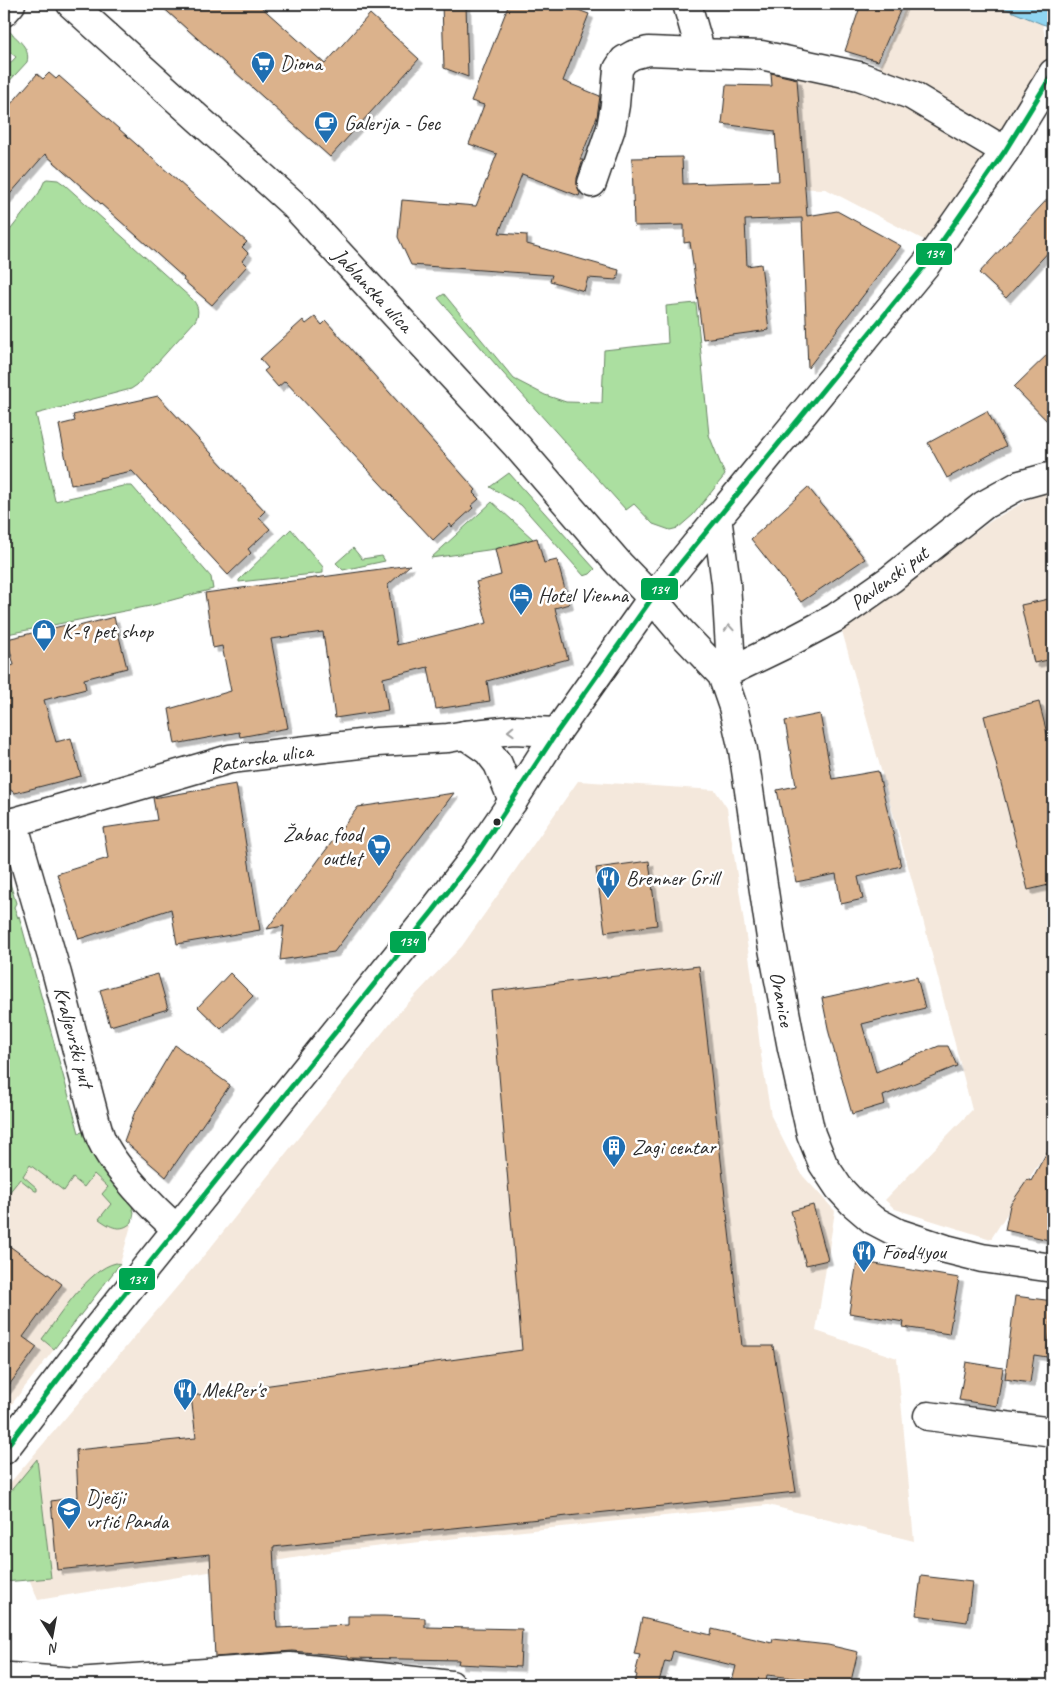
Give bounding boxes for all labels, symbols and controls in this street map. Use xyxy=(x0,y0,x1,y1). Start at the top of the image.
supermarket icon: Diona xyxy=(250,50,276,84)
place label: Diona xyxy=(280,50,324,76)
cafe icon: Galerija - Gec xyxy=(313,110,339,144)
place label: Galerija - Gec xyxy=(344,110,442,136)
street label: Jablanska ulica xyxy=(327,242,420,339)
line badge: 134 xyxy=(915,242,953,266)
text: 134 xyxy=(925,245,945,262)
street label: Pavlenski put xyxy=(845,539,935,616)
line badge: 134 xyxy=(640,577,679,601)
text: 134 xyxy=(650,581,670,598)
hotel icon: Hotel Vienna xyxy=(508,582,534,616)
place label: Hotel Vienna xyxy=(538,582,630,608)
shop icon: K-9 pet shop xyxy=(31,618,57,652)
place label: K-9 pet shop xyxy=(62,618,154,644)
one-way arrow xyxy=(723,624,734,632)
one-way arrow xyxy=(506,725,514,736)
street label: Ratarska ulica xyxy=(208,737,316,779)
unlabelled marker xyxy=(492,817,502,827)
place label: Žabac food outlet xyxy=(283,821,366,871)
supermarket icon: Žabac food outlet xyxy=(366,833,392,867)
restaurant icon: Brenner Grill xyxy=(595,865,621,899)
place label: Brenner Grill xyxy=(626,865,722,891)
line badge: 134 xyxy=(389,930,427,954)
text: 134 xyxy=(399,933,419,950)
street label: Oranice xyxy=(764,969,800,1030)
street label: Kraljevrški put xyxy=(48,984,101,1093)
building icon: Zagi centar xyxy=(601,1134,627,1168)
place label: Zagi centar xyxy=(632,1134,717,1160)
restaurant icon: Food4you xyxy=(851,1239,877,1273)
place label: Food4you xyxy=(882,1239,947,1265)
line badge: 134 xyxy=(118,1267,156,1291)
text: 134 xyxy=(128,1271,148,1288)
restaurant icon: MekPer's xyxy=(172,1377,198,1411)
place label: MekPer's xyxy=(202,1377,267,1403)
place label: Dječji vrtić Panda xyxy=(86,1484,170,1534)
school or university icon: Dječji vrtić Panda xyxy=(56,1496,82,1530)
north arrow xyxy=(28,1612,78,1662)
text: N xyxy=(46,1639,60,1658)

